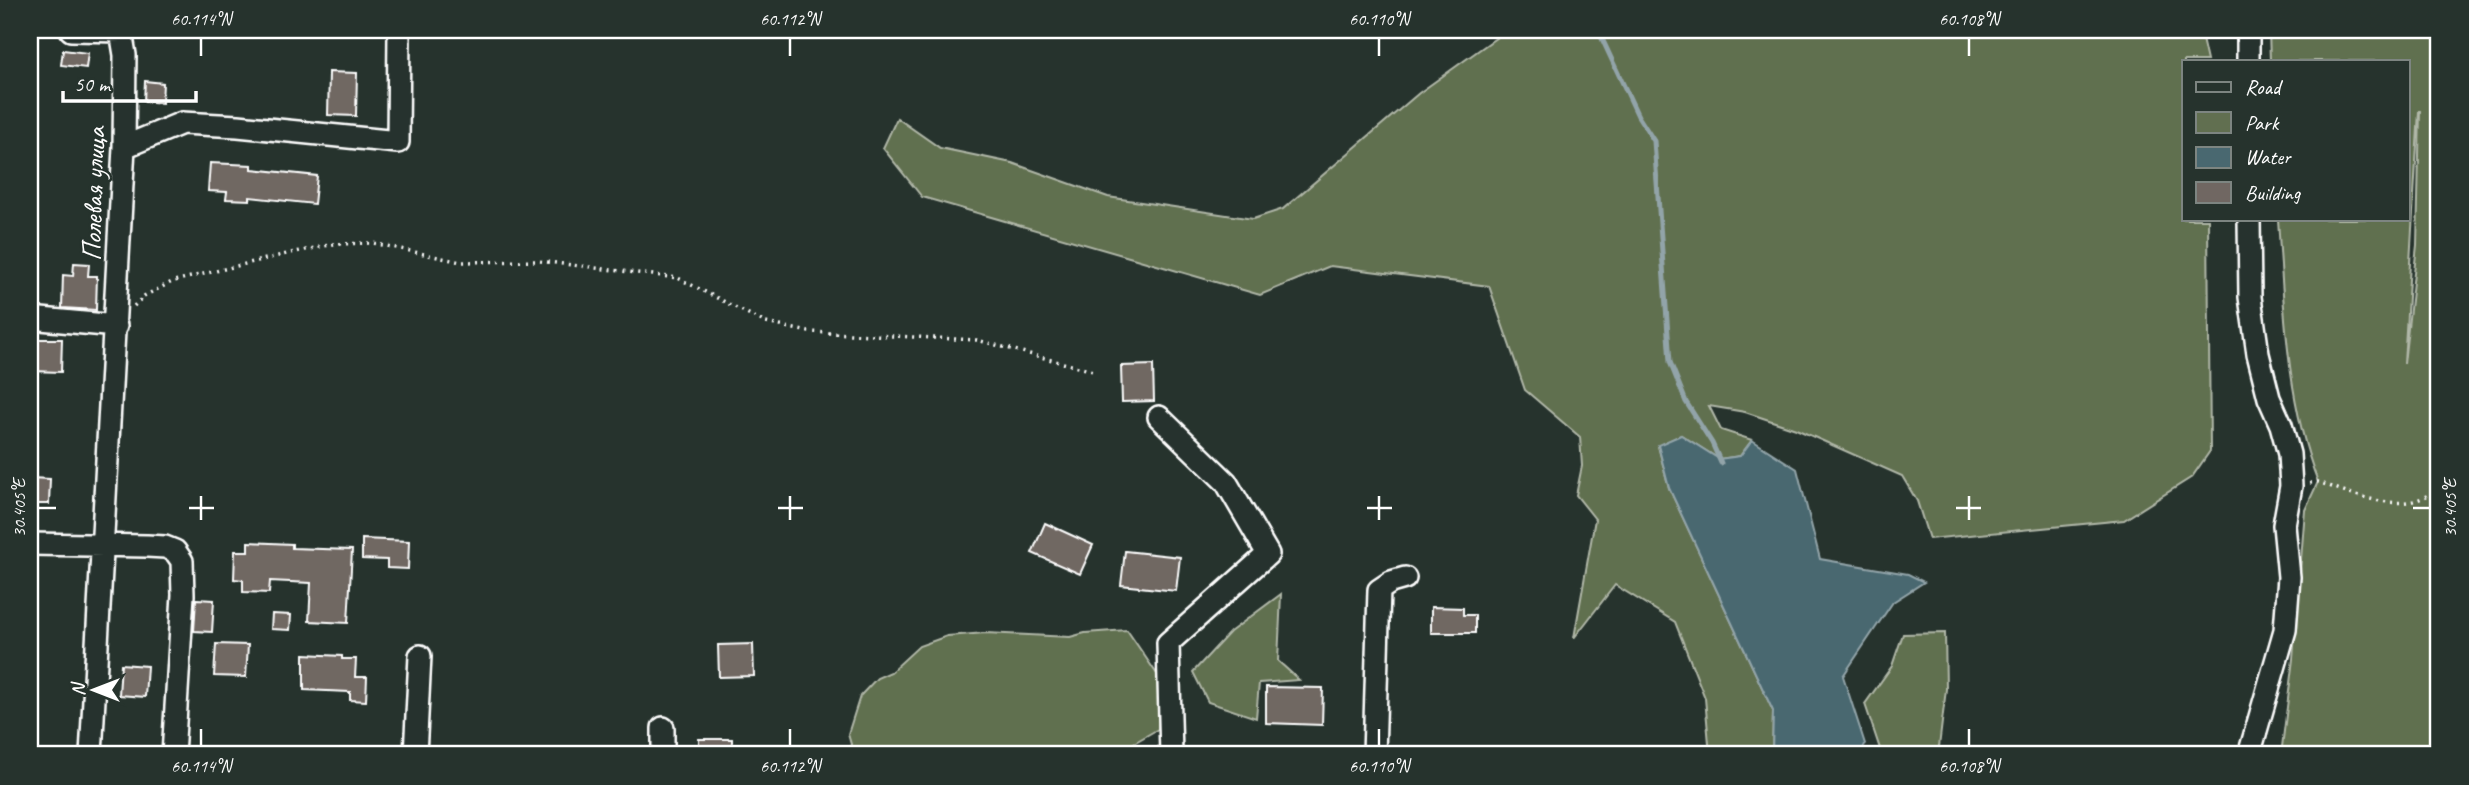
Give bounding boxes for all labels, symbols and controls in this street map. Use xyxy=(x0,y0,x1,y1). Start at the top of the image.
text: 60.114°N xyxy=(171,8,234,30)
text: 60.112°N xyxy=(760,8,823,30)
text: 60.110°N xyxy=(1349,8,1412,30)
text: 60.108°N xyxy=(1939,8,2002,30)
scale bar xyxy=(63,60,196,104)
legend xyxy=(2182,60,2410,220)
text: 50 m xyxy=(74,71,112,97)
text: Road xyxy=(2245,74,2284,100)
text: Park xyxy=(2245,110,2280,136)
street label: Полевая улица xyxy=(73,125,113,262)
text: Water xyxy=(2245,144,2292,170)
text: Building xyxy=(2245,180,2302,206)
text: 30.405°E xyxy=(8,476,30,537)
text: 30.405°E xyxy=(2439,476,2461,537)
north arrow xyxy=(60,656,130,726)
text: N xyxy=(66,681,90,696)
text: 60.114°N xyxy=(171,755,234,777)
text: 60.112°N xyxy=(760,755,823,777)
text: 60.110°N xyxy=(1349,755,1412,777)
text: 60.108°N xyxy=(1939,755,2002,777)

